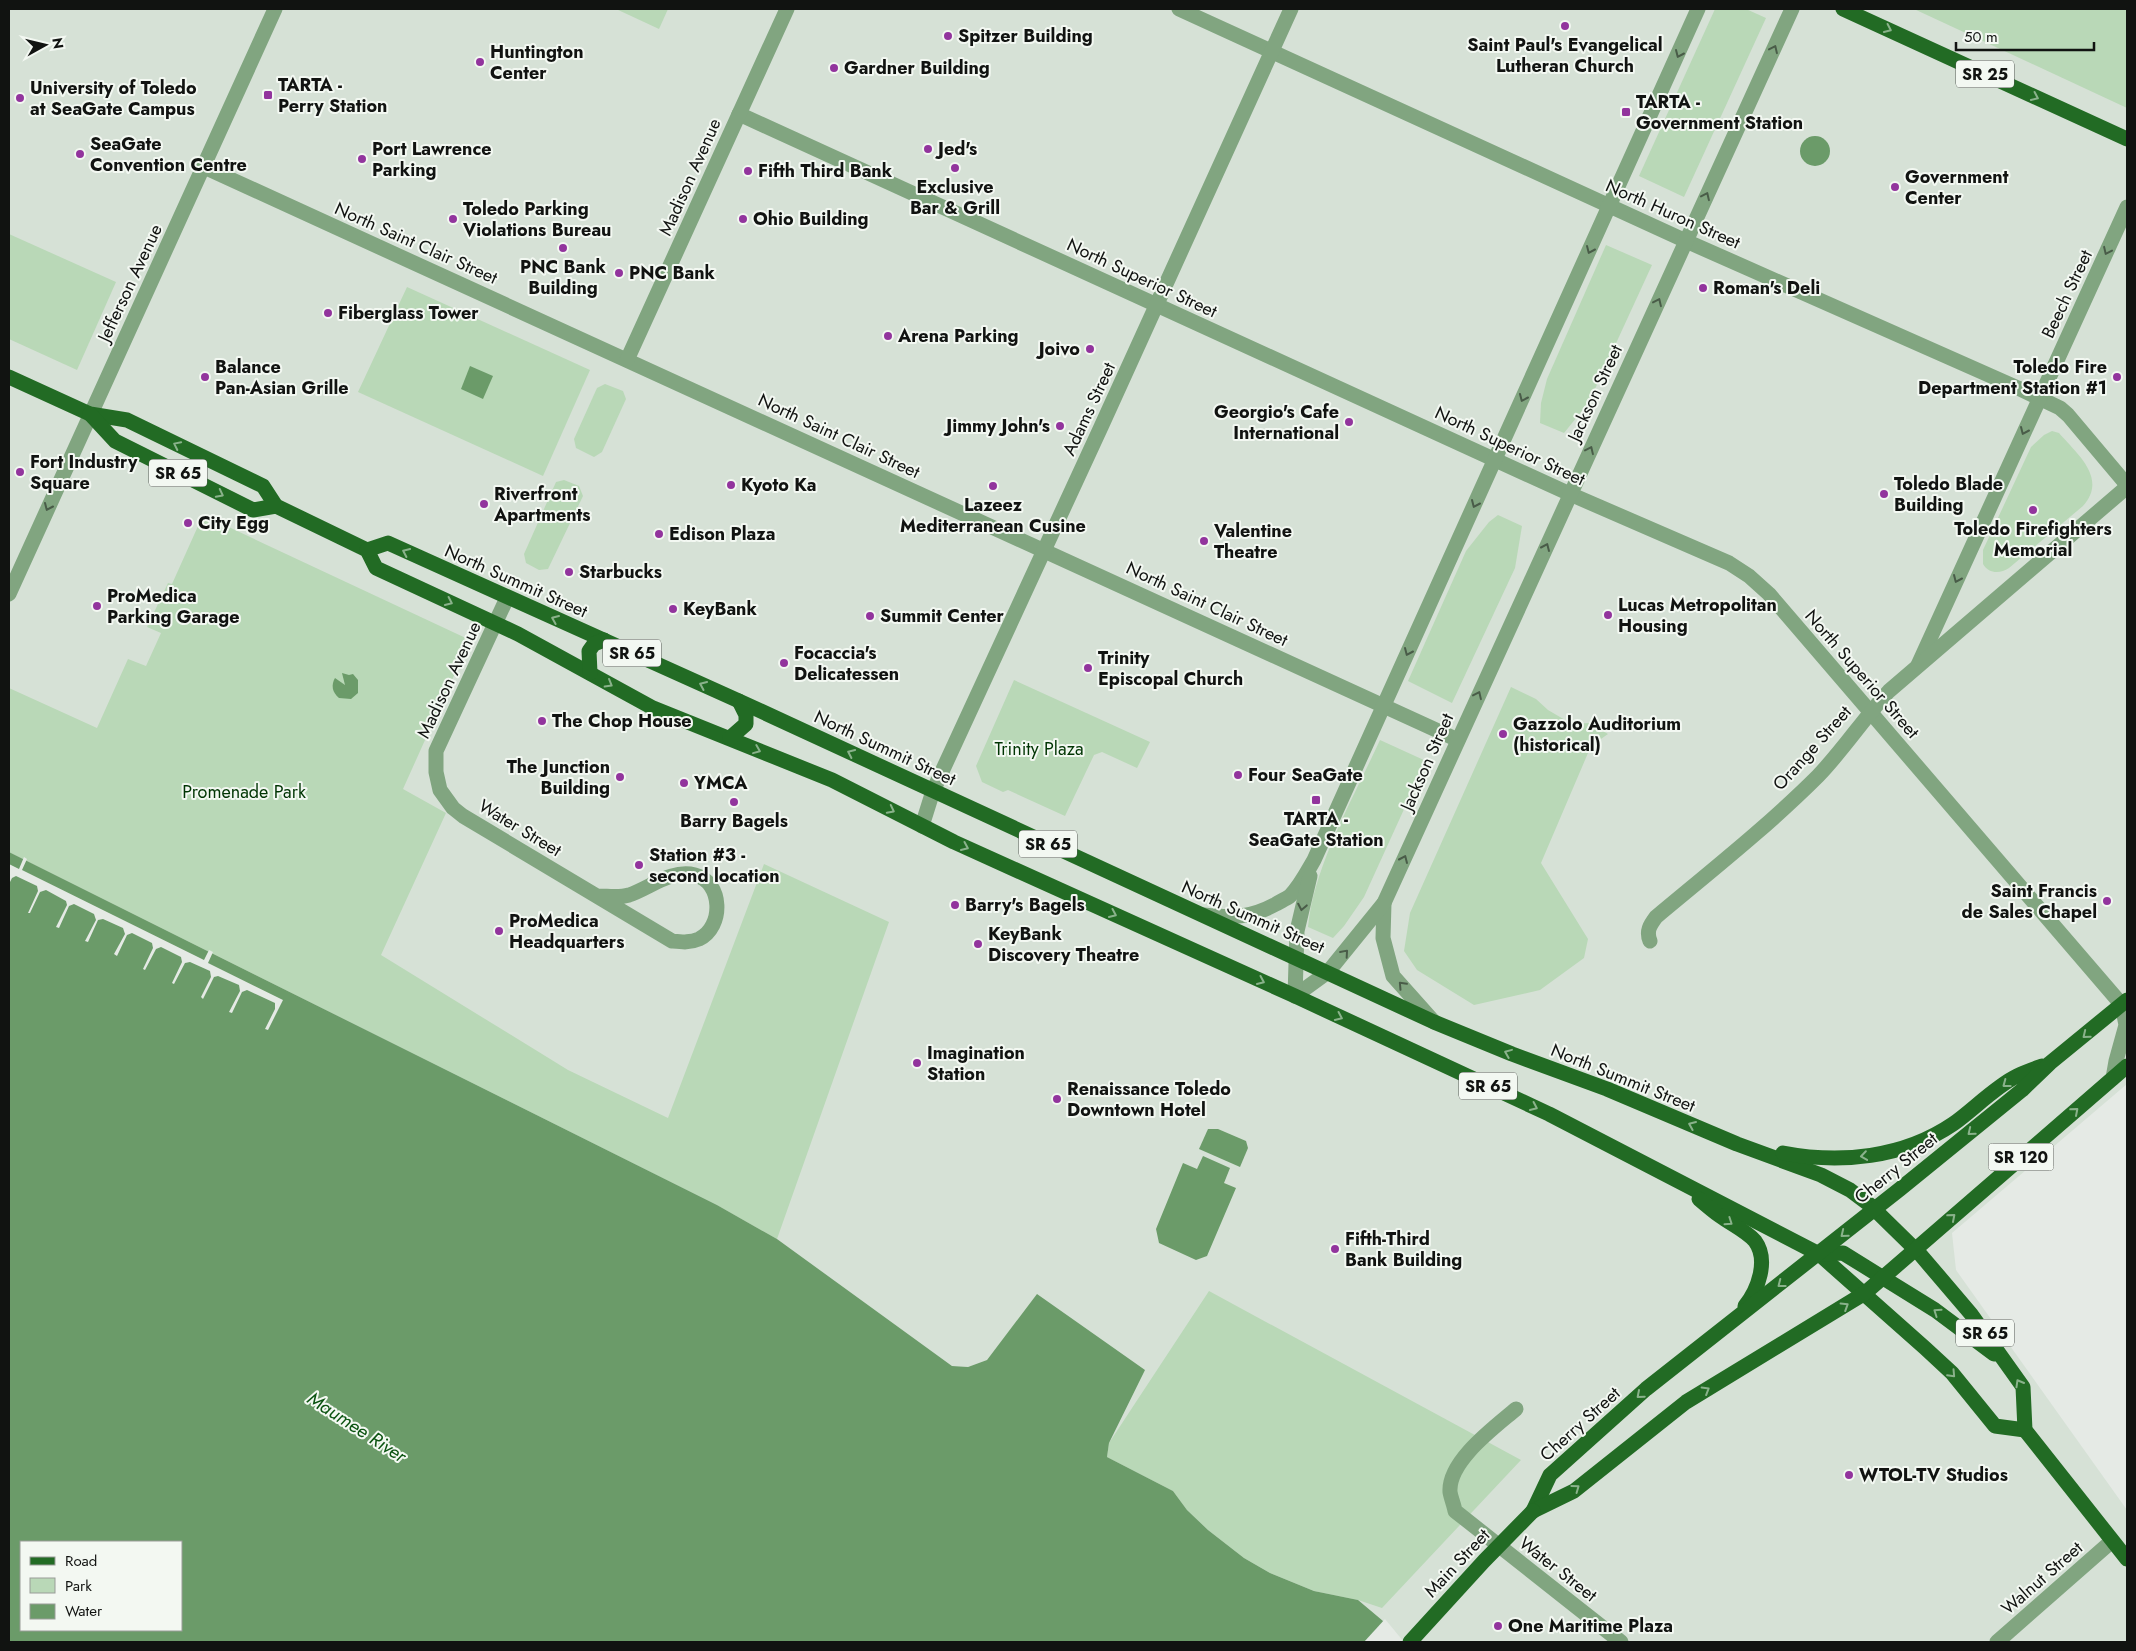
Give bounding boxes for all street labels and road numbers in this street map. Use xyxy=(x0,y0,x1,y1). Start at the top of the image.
road number: SR 25 xyxy=(1956,61,2014,88)
street label: Madison Avenue xyxy=(652,114,728,240)
street label: North Huron Street xyxy=(1601,173,1745,256)
street label: North Saint Clair Street xyxy=(330,195,502,291)
street label: Jefferson Avenue xyxy=(90,220,169,348)
street label: North Superior Street xyxy=(1063,232,1222,325)
street label: Beech Street xyxy=(2035,245,2099,343)
street label: Jackson Street xyxy=(1560,340,1629,448)
street label: Adams Street xyxy=(1056,357,1122,460)
street label: North Saint Clair Street xyxy=(754,387,925,485)
street label: North Superior Street xyxy=(1431,400,1590,493)
road number: SR 65 xyxy=(149,459,207,486)
street label: North Summit Street xyxy=(440,538,592,624)
street label: North Saint Clair Street xyxy=(1122,555,1293,653)
street label: North Superior Street xyxy=(1799,604,1926,745)
street label: Madison Avenue xyxy=(411,617,487,743)
road number: SR 65 xyxy=(603,640,661,666)
street label: Orange Street xyxy=(1767,699,1858,796)
street label: North Summit Street xyxy=(810,704,961,793)
street label: Jackson Street xyxy=(1393,708,1460,817)
street label: Water Street xyxy=(474,793,567,863)
road number: SR 65 xyxy=(1019,831,1077,858)
street label: North Summit Street xyxy=(1177,874,1329,960)
street label: North Summit Street xyxy=(1547,1037,1700,1119)
road number: SR 65 xyxy=(1459,1072,1517,1100)
street label: Cherry Street xyxy=(1849,1126,1944,1210)
road number: SR 120 xyxy=(1988,1144,2054,1170)
road number: SR 65 xyxy=(1956,1320,2014,1346)
street label: Cherry Street xyxy=(1534,1380,1626,1467)
street label: Main Street xyxy=(1418,1522,1496,1603)
street label: Water Street xyxy=(1513,1530,1603,1608)
street label: Walnut Street xyxy=(1996,1535,2089,1621)

